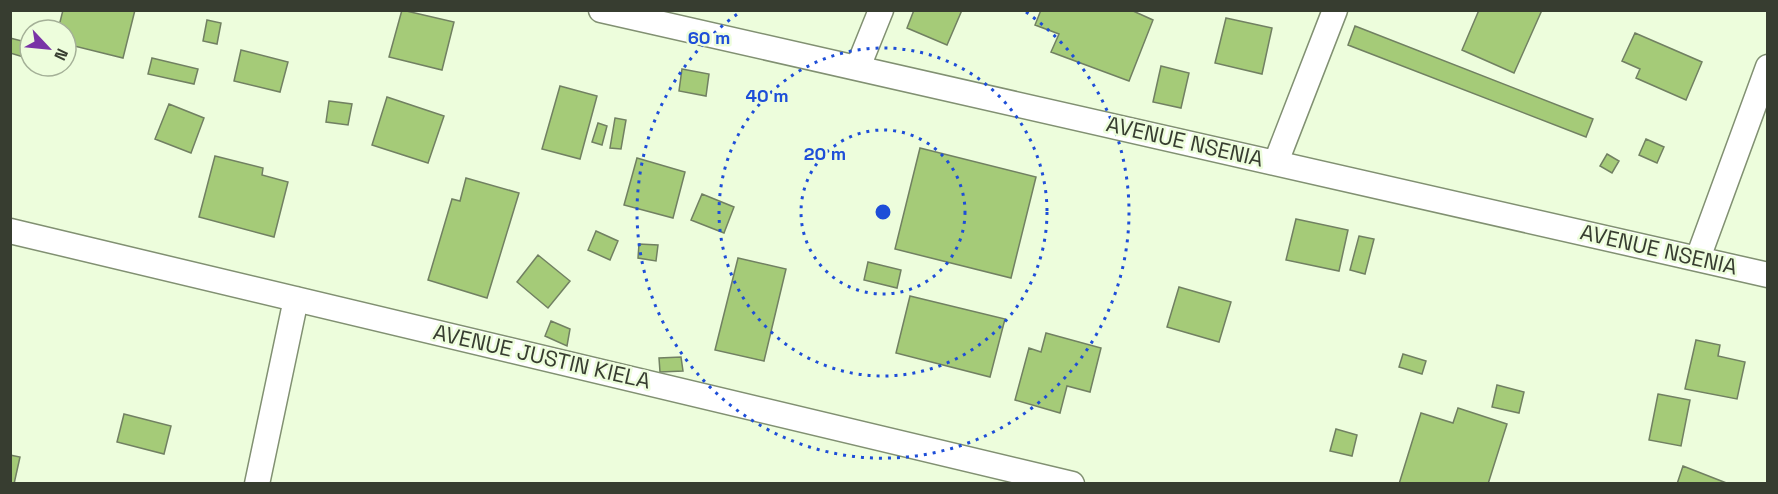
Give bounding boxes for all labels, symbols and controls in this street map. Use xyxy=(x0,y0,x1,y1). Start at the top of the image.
north arrow xyxy=(18,18,78,78)
text: 60 m xyxy=(688,26,730,49)
text: N xyxy=(49,45,73,64)
text: 40 m xyxy=(745,84,789,107)
street label: AVENUE NSENIA xyxy=(1104,109,1266,173)
text: 20 m xyxy=(804,142,846,165)
centre of rings xyxy=(873,202,893,222)
street label: AVENUE NSENIA xyxy=(1578,217,1740,281)
street label: AVENUE JUSTIN KIELA xyxy=(431,317,654,395)

